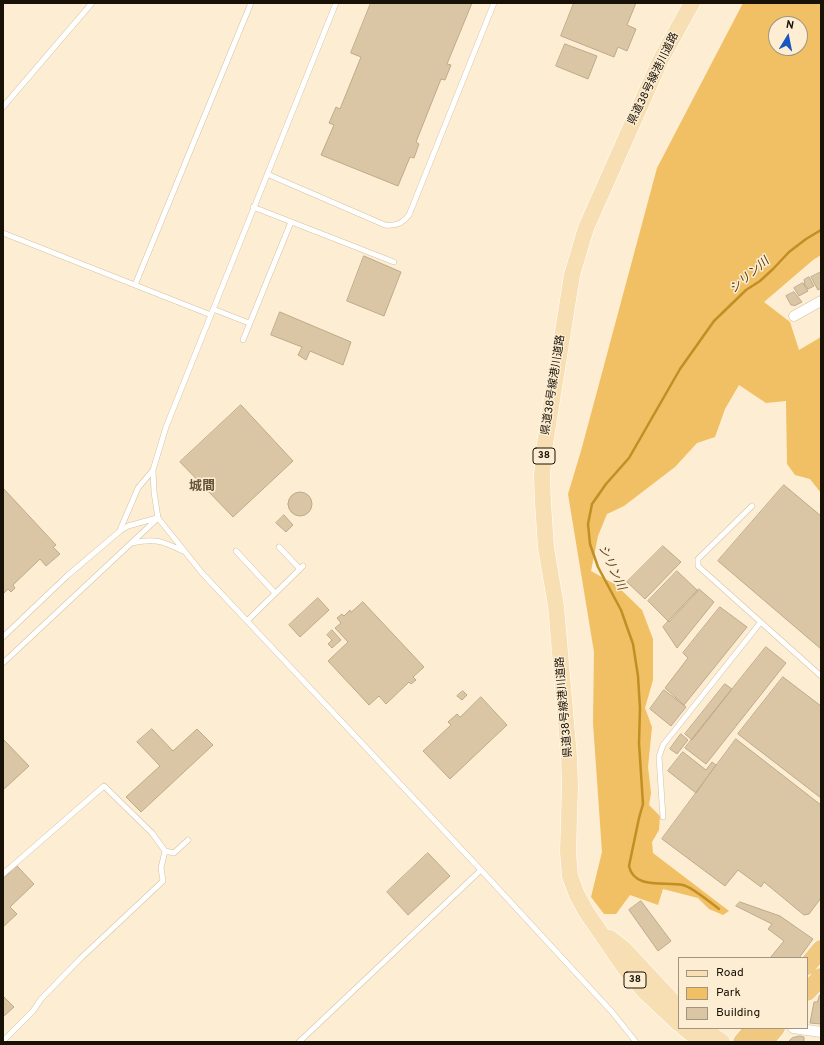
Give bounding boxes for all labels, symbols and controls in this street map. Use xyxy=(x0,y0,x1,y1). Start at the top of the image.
north arrow xyxy=(768,16,808,56)
text: N xyxy=(785,18,795,33)
street label: 県道38号線港川道路 xyxy=(626,31,682,127)
water label: シリン川 xyxy=(727,255,773,297)
street label: 県道38号線港川道路 xyxy=(540,334,568,436)
road number: 38 xyxy=(533,448,555,464)
district label: 城間 xyxy=(189,479,215,495)
water label: シリン川 xyxy=(594,543,628,593)
street label: 県道38号線港川道路 xyxy=(554,656,576,758)
legend xyxy=(678,957,808,1029)
text: Road xyxy=(716,965,744,981)
road number: 38 xyxy=(624,972,646,988)
text: Park xyxy=(716,985,741,1001)
text: Building xyxy=(716,1005,760,1021)

